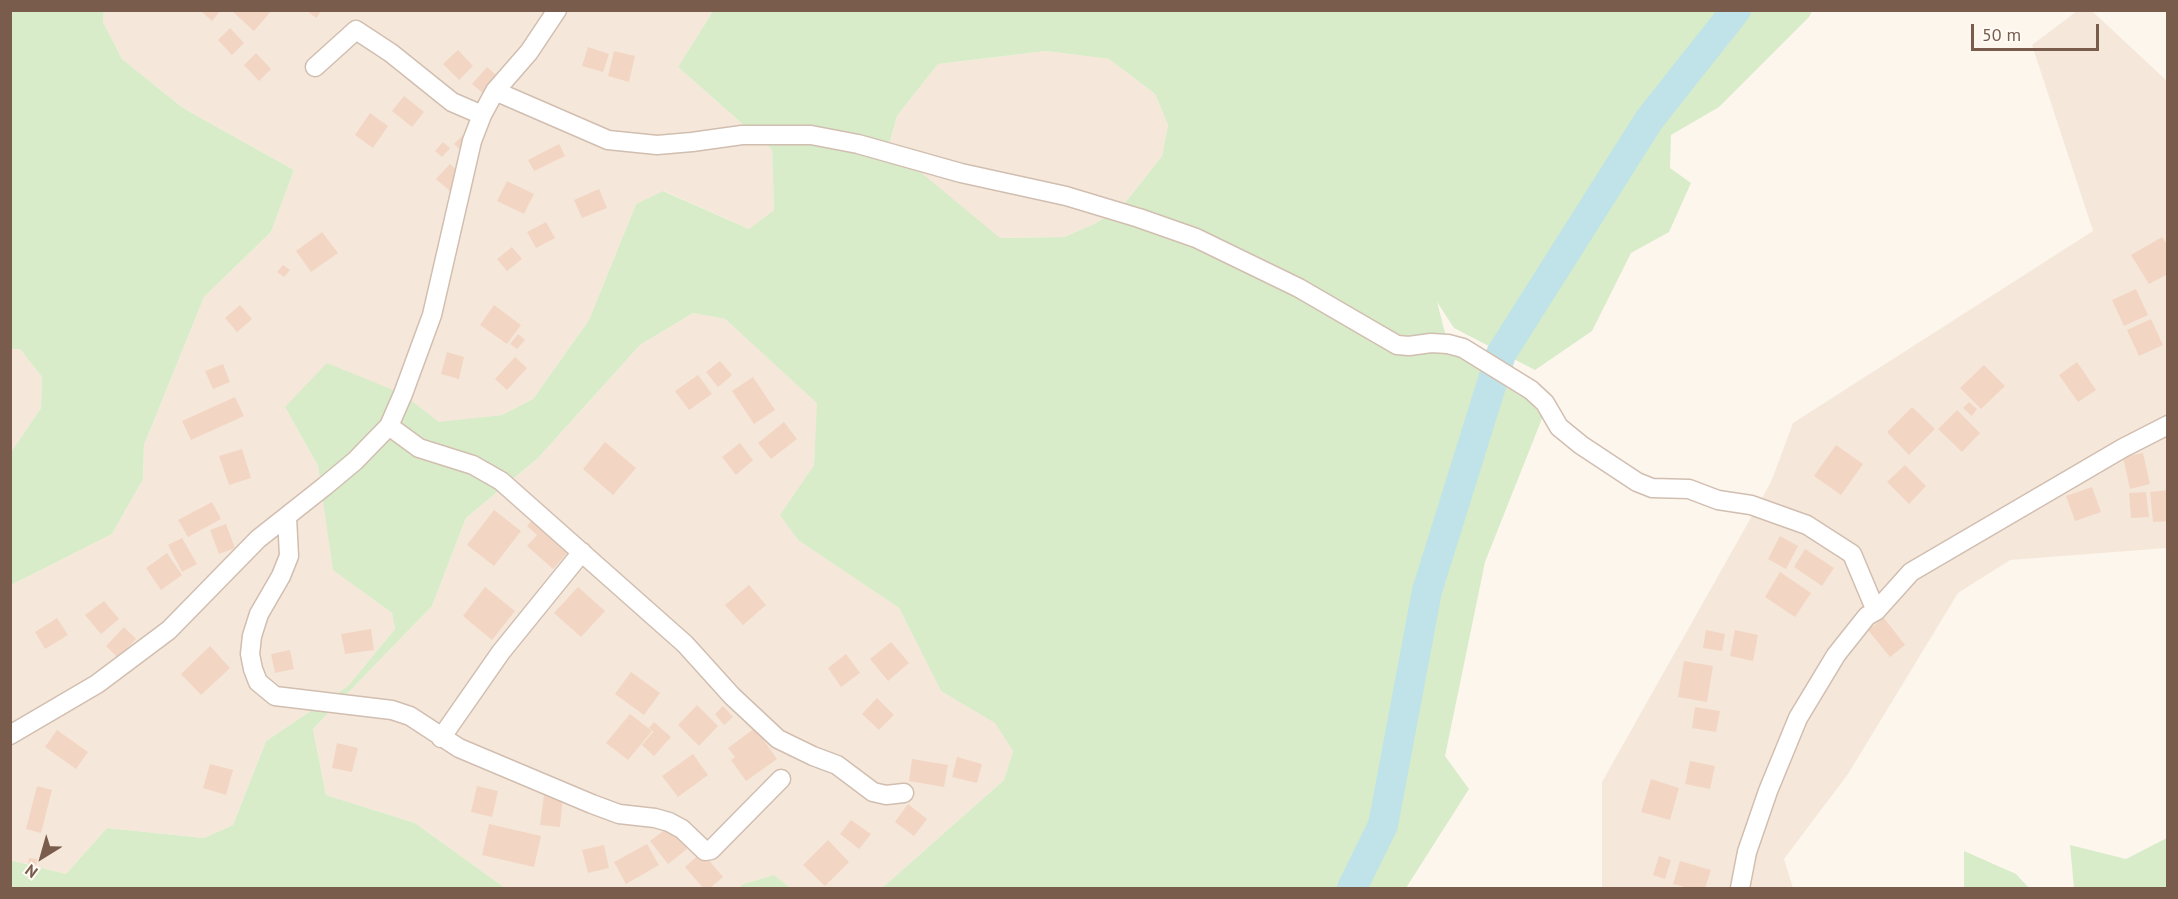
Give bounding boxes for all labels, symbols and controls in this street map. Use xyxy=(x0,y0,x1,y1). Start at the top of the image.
scale bar xyxy=(1974,12,2102,50)
text: 50 m xyxy=(1982,23,2021,46)
north arrow xyxy=(12,827,72,887)
text: N xyxy=(21,860,41,883)

